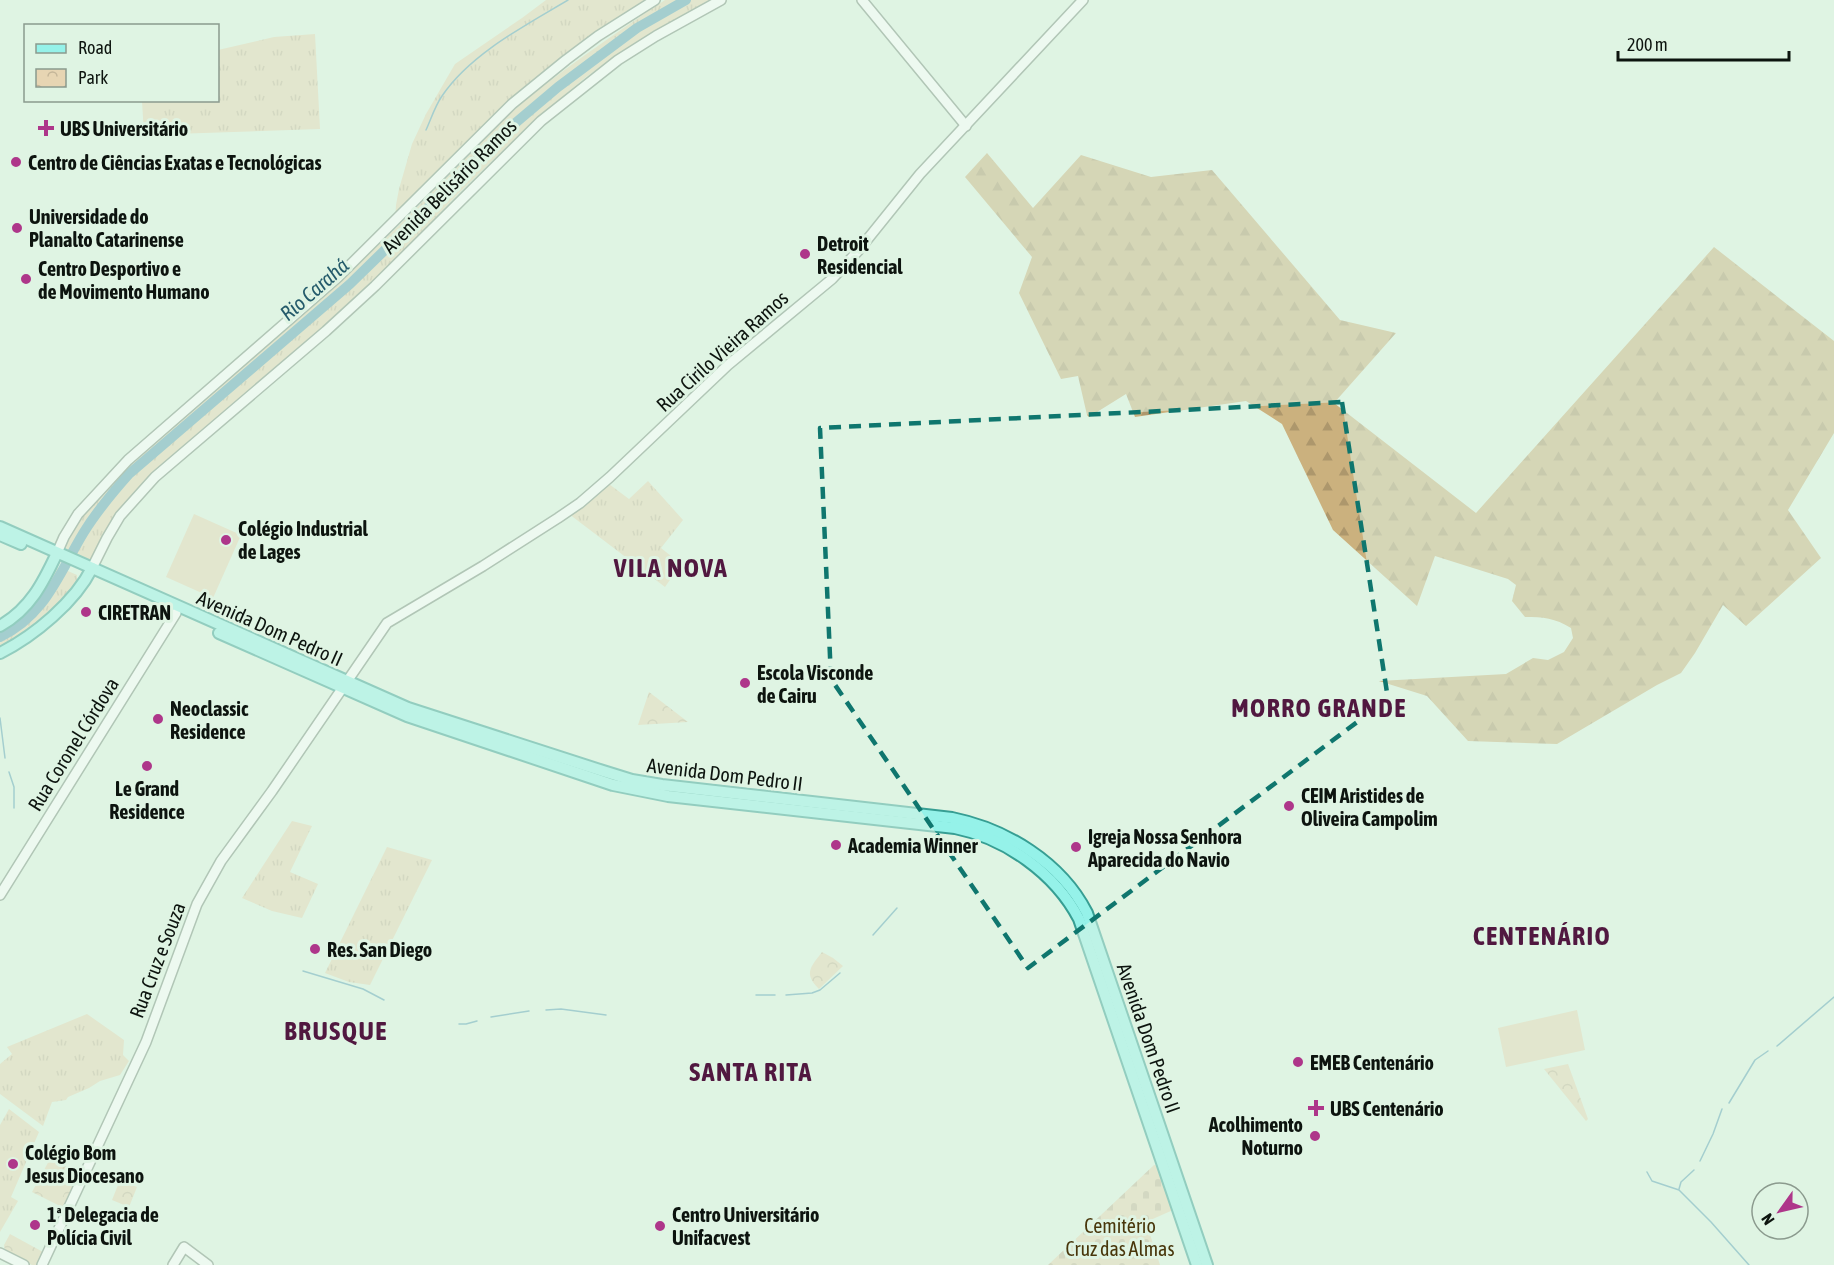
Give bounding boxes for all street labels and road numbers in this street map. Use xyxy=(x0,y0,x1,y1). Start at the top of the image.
street label: Avenida Belisário Ramos xyxy=(377,114,521,258)
street label: Rua Cirilo Vieira Ramos xyxy=(652,286,792,416)
street label: Avenida Dom Pedro II xyxy=(194,586,346,670)
street label: Rua Coronel Córdova xyxy=(23,673,123,815)
street label: Avenida Dom Pedro II xyxy=(646,753,804,795)
street label: Rua Cruz e Souza xyxy=(124,899,190,1021)
street label: Avenida Dom Pedro II xyxy=(1113,960,1185,1116)

